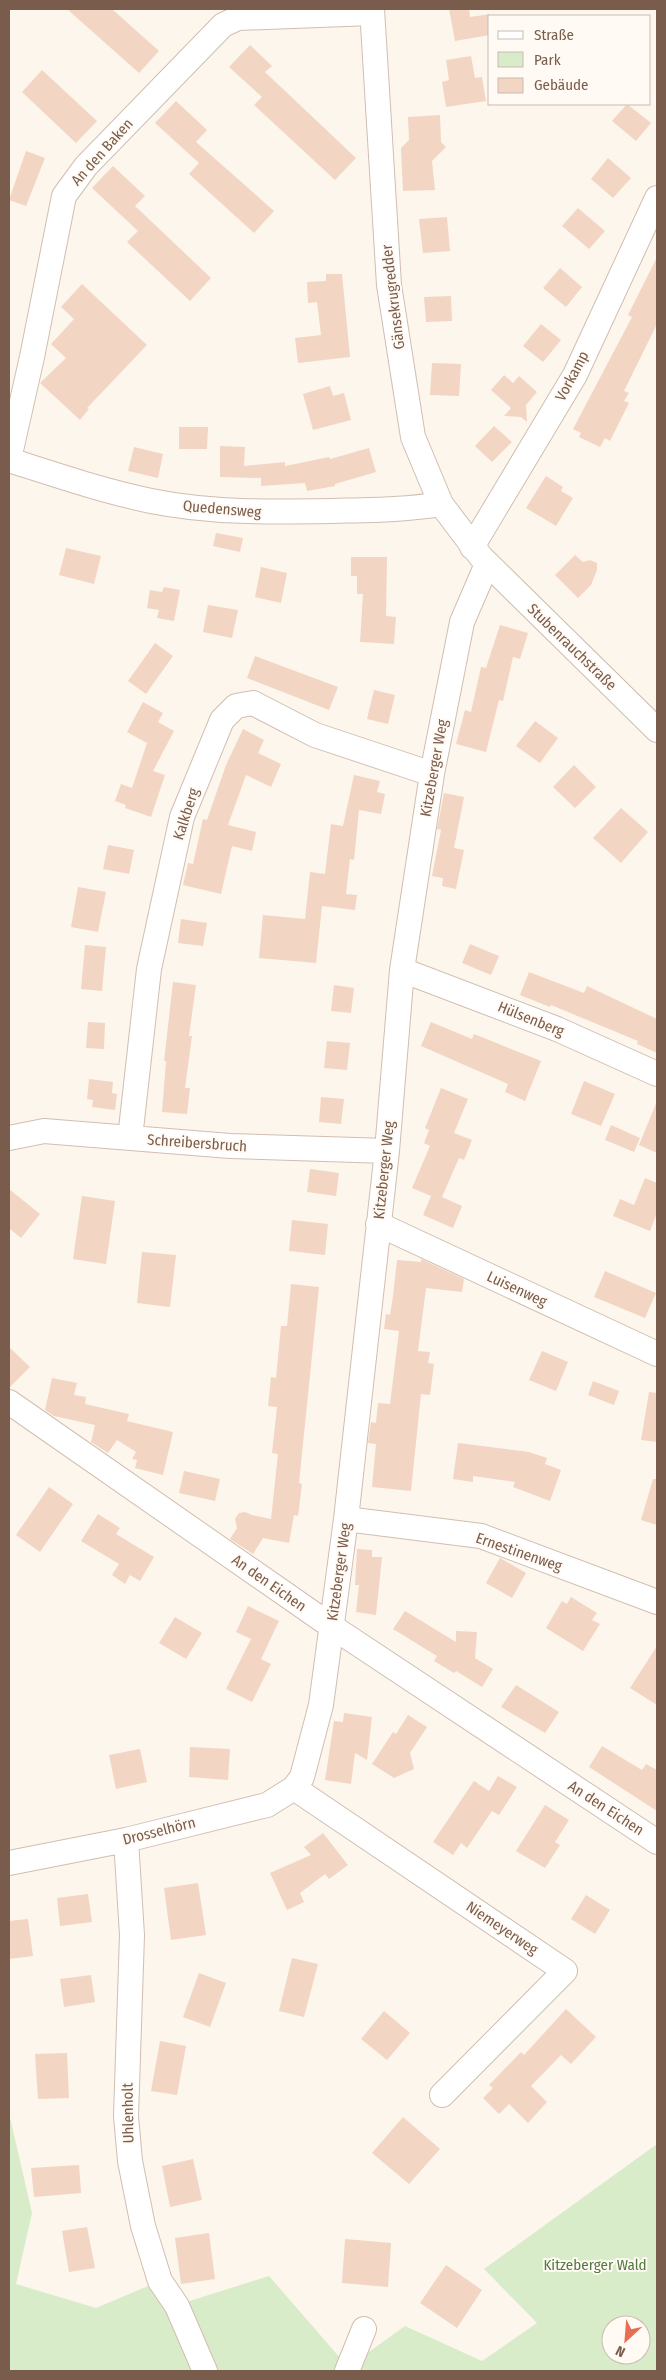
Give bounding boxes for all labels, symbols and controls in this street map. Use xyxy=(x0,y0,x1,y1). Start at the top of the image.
legend xyxy=(488,15,651,105)
text: Straße xyxy=(534,26,574,44)
text: Park xyxy=(534,51,561,69)
text: Gebäude xyxy=(534,76,589,94)
street label: An den Baken xyxy=(67,115,137,189)
street label: Gänsekrugredder xyxy=(378,243,408,351)
street label: Vorkamp xyxy=(551,348,593,404)
street label: Quedensweg xyxy=(182,497,262,521)
street label: Stubenrauchstraße xyxy=(524,600,620,694)
street label: Kitzeberger Weg xyxy=(417,718,451,818)
street label: Kalkberg xyxy=(169,786,203,842)
street label: Hülsenberg xyxy=(495,998,567,1040)
street label: Kitzeberger Weg xyxy=(370,1120,398,1220)
street label: Schreibersbruch xyxy=(147,1131,247,1155)
street label: Luisenweg xyxy=(484,1267,550,1311)
street label: Kitzeberger Weg xyxy=(323,1522,355,1622)
street label: Ernestinenweg xyxy=(474,1529,564,1575)
street label: An den Eichen xyxy=(228,1551,310,1615)
street label: An den Eichen xyxy=(565,1777,647,1839)
street label: Drosselhörn xyxy=(121,1813,197,1849)
street label: Niemeyerweg xyxy=(463,1897,541,1959)
street label: Uhlenholt xyxy=(118,2082,138,2143)
park label: Kitzeberger Wald xyxy=(543,2256,647,2274)
north arrow xyxy=(601,2315,651,2365)
text: N xyxy=(613,2342,628,2361)

